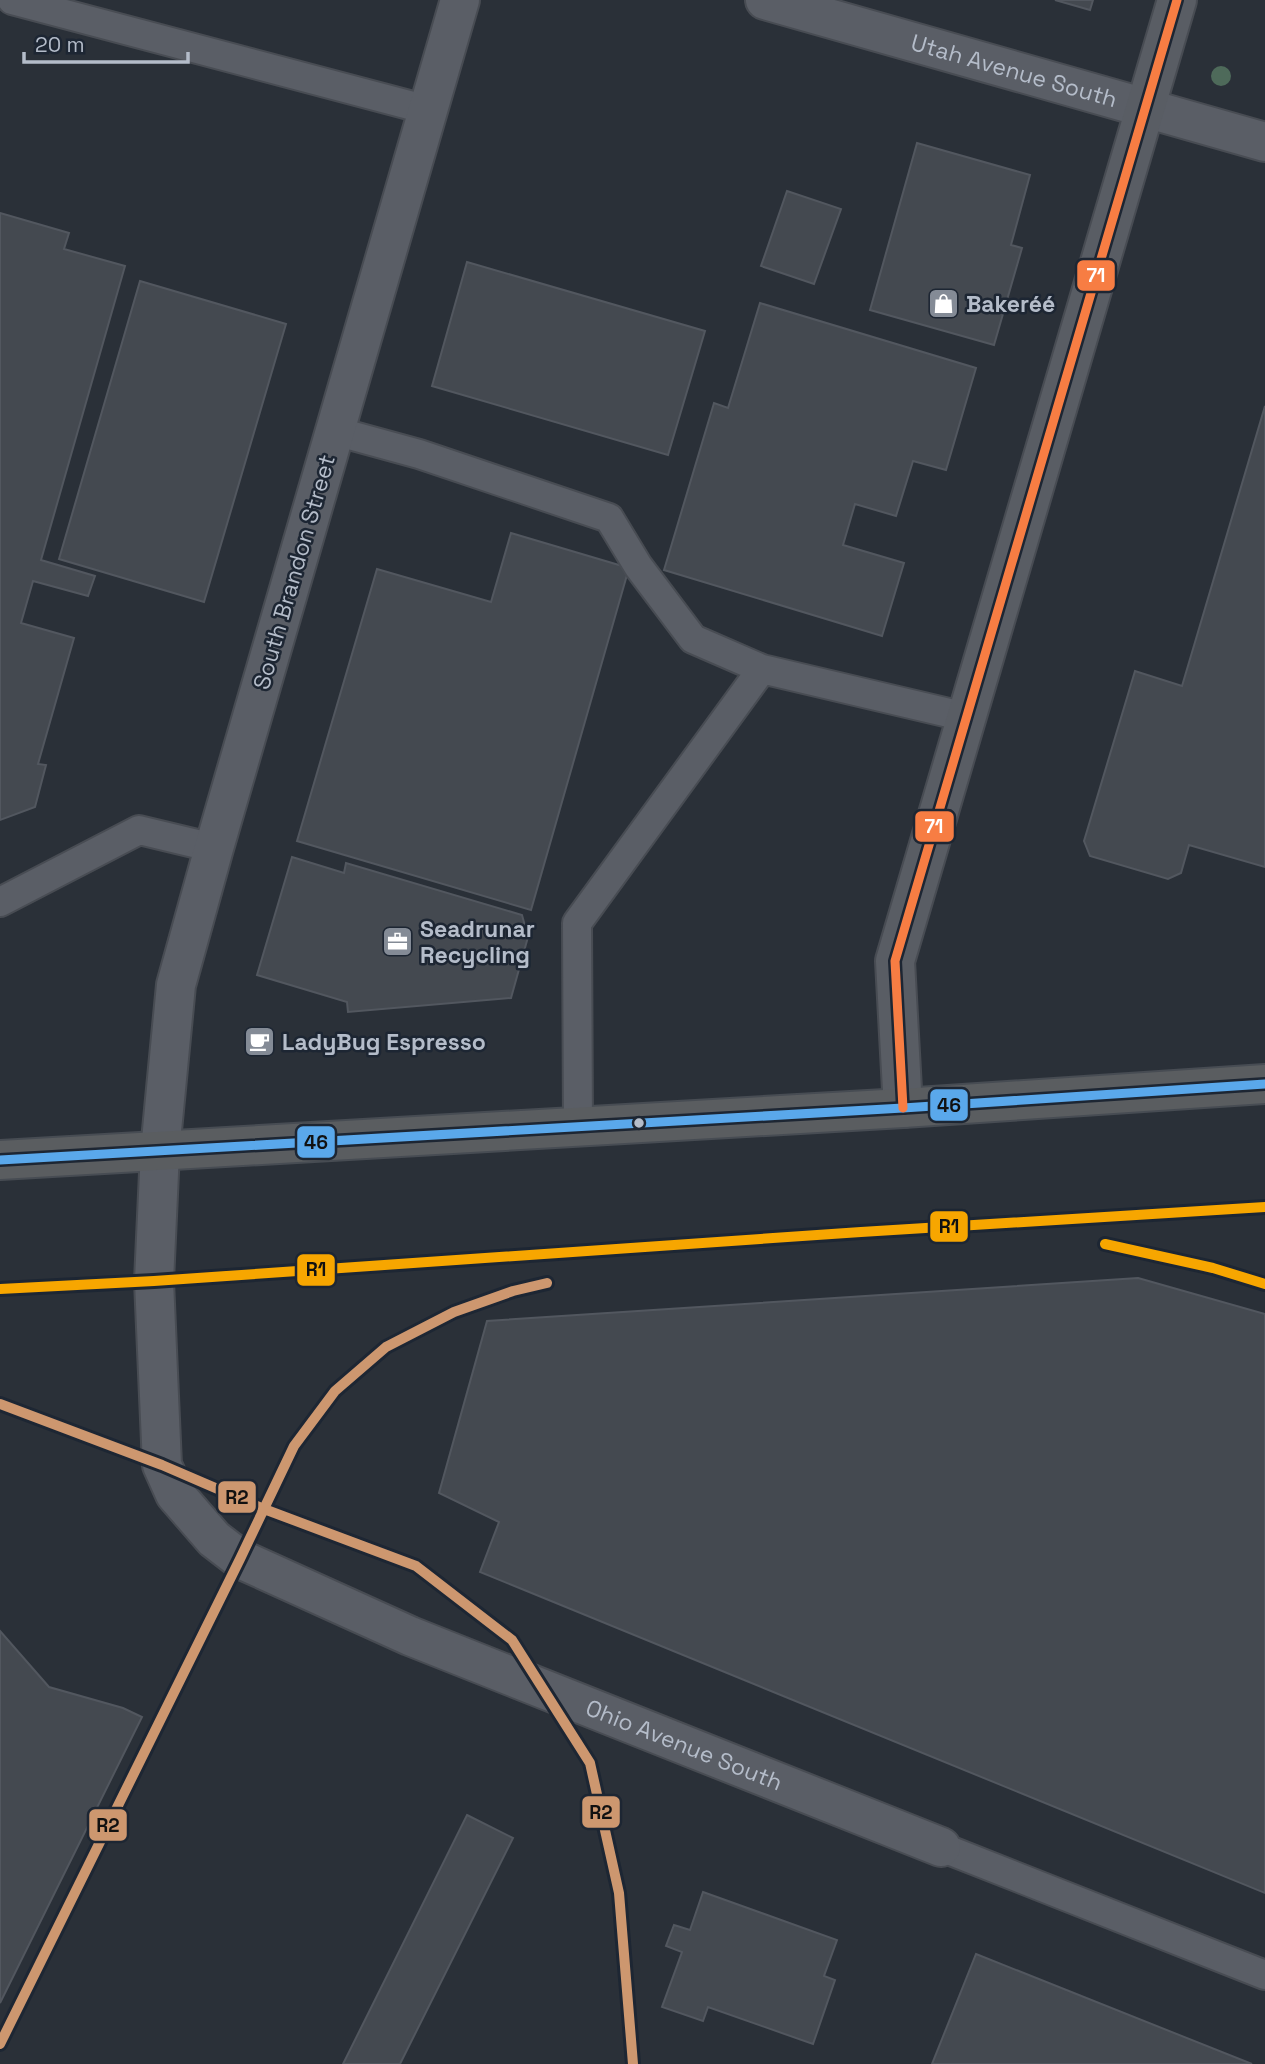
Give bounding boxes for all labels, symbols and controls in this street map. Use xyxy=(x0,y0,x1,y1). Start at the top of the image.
scale bar xyxy=(24,21,189,65)
street label: Utah Avenue South xyxy=(908,27,1121,114)
text: 20 m xyxy=(35,31,85,58)
line badge: 71 xyxy=(1076,259,1116,292)
text: 71 xyxy=(1087,263,1105,288)
shop icon: Bakeréé xyxy=(926,287,960,321)
place label: Bakeréé xyxy=(966,289,1055,319)
street label: South Brandon Street xyxy=(246,451,342,693)
line badge: 71 xyxy=(914,810,955,843)
text: 71 xyxy=(925,814,943,839)
place label: Seadrunar Recycling xyxy=(420,914,535,970)
office icon: Seadrunar Recycling xyxy=(380,925,414,959)
cafe icon: LadyBug Espresso xyxy=(242,1025,276,1059)
place label: LadyBug Espresso xyxy=(282,1027,486,1057)
line badge: 46 xyxy=(929,1088,969,1122)
text: 46 xyxy=(937,1093,961,1118)
unlabelled marker xyxy=(632,1116,646,1130)
line badge: 46 xyxy=(296,1125,336,1159)
text: 46 xyxy=(304,1130,328,1155)
line badge: R1 xyxy=(929,1210,969,1243)
text: R1 xyxy=(939,1214,959,1239)
line badge: R1 xyxy=(296,1253,336,1287)
text: R1 xyxy=(306,1257,326,1282)
line badge: R2 xyxy=(217,1480,257,1514)
text: R2 xyxy=(225,1485,249,1510)
street label: Ohio Avenue South xyxy=(581,1692,787,1798)
line badge: R2 xyxy=(581,1795,621,1829)
text: R2 xyxy=(589,1800,613,1825)
line badge: R2 xyxy=(88,1808,128,1842)
text: R2 xyxy=(96,1813,120,1838)

